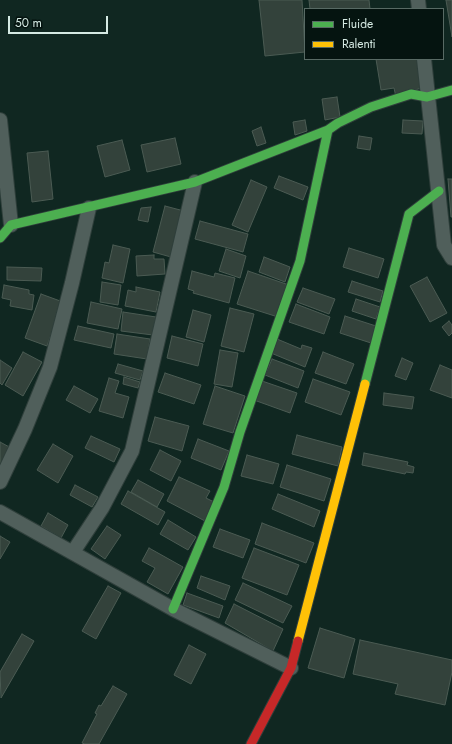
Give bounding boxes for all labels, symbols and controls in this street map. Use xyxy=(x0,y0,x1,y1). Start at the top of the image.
scale bar xyxy=(10,8,110,34)
legend xyxy=(304,8,444,60)
text: 50 m xyxy=(15,14,42,32)
text: Fluide xyxy=(342,15,373,33)
text: Ralenti xyxy=(342,35,376,53)

